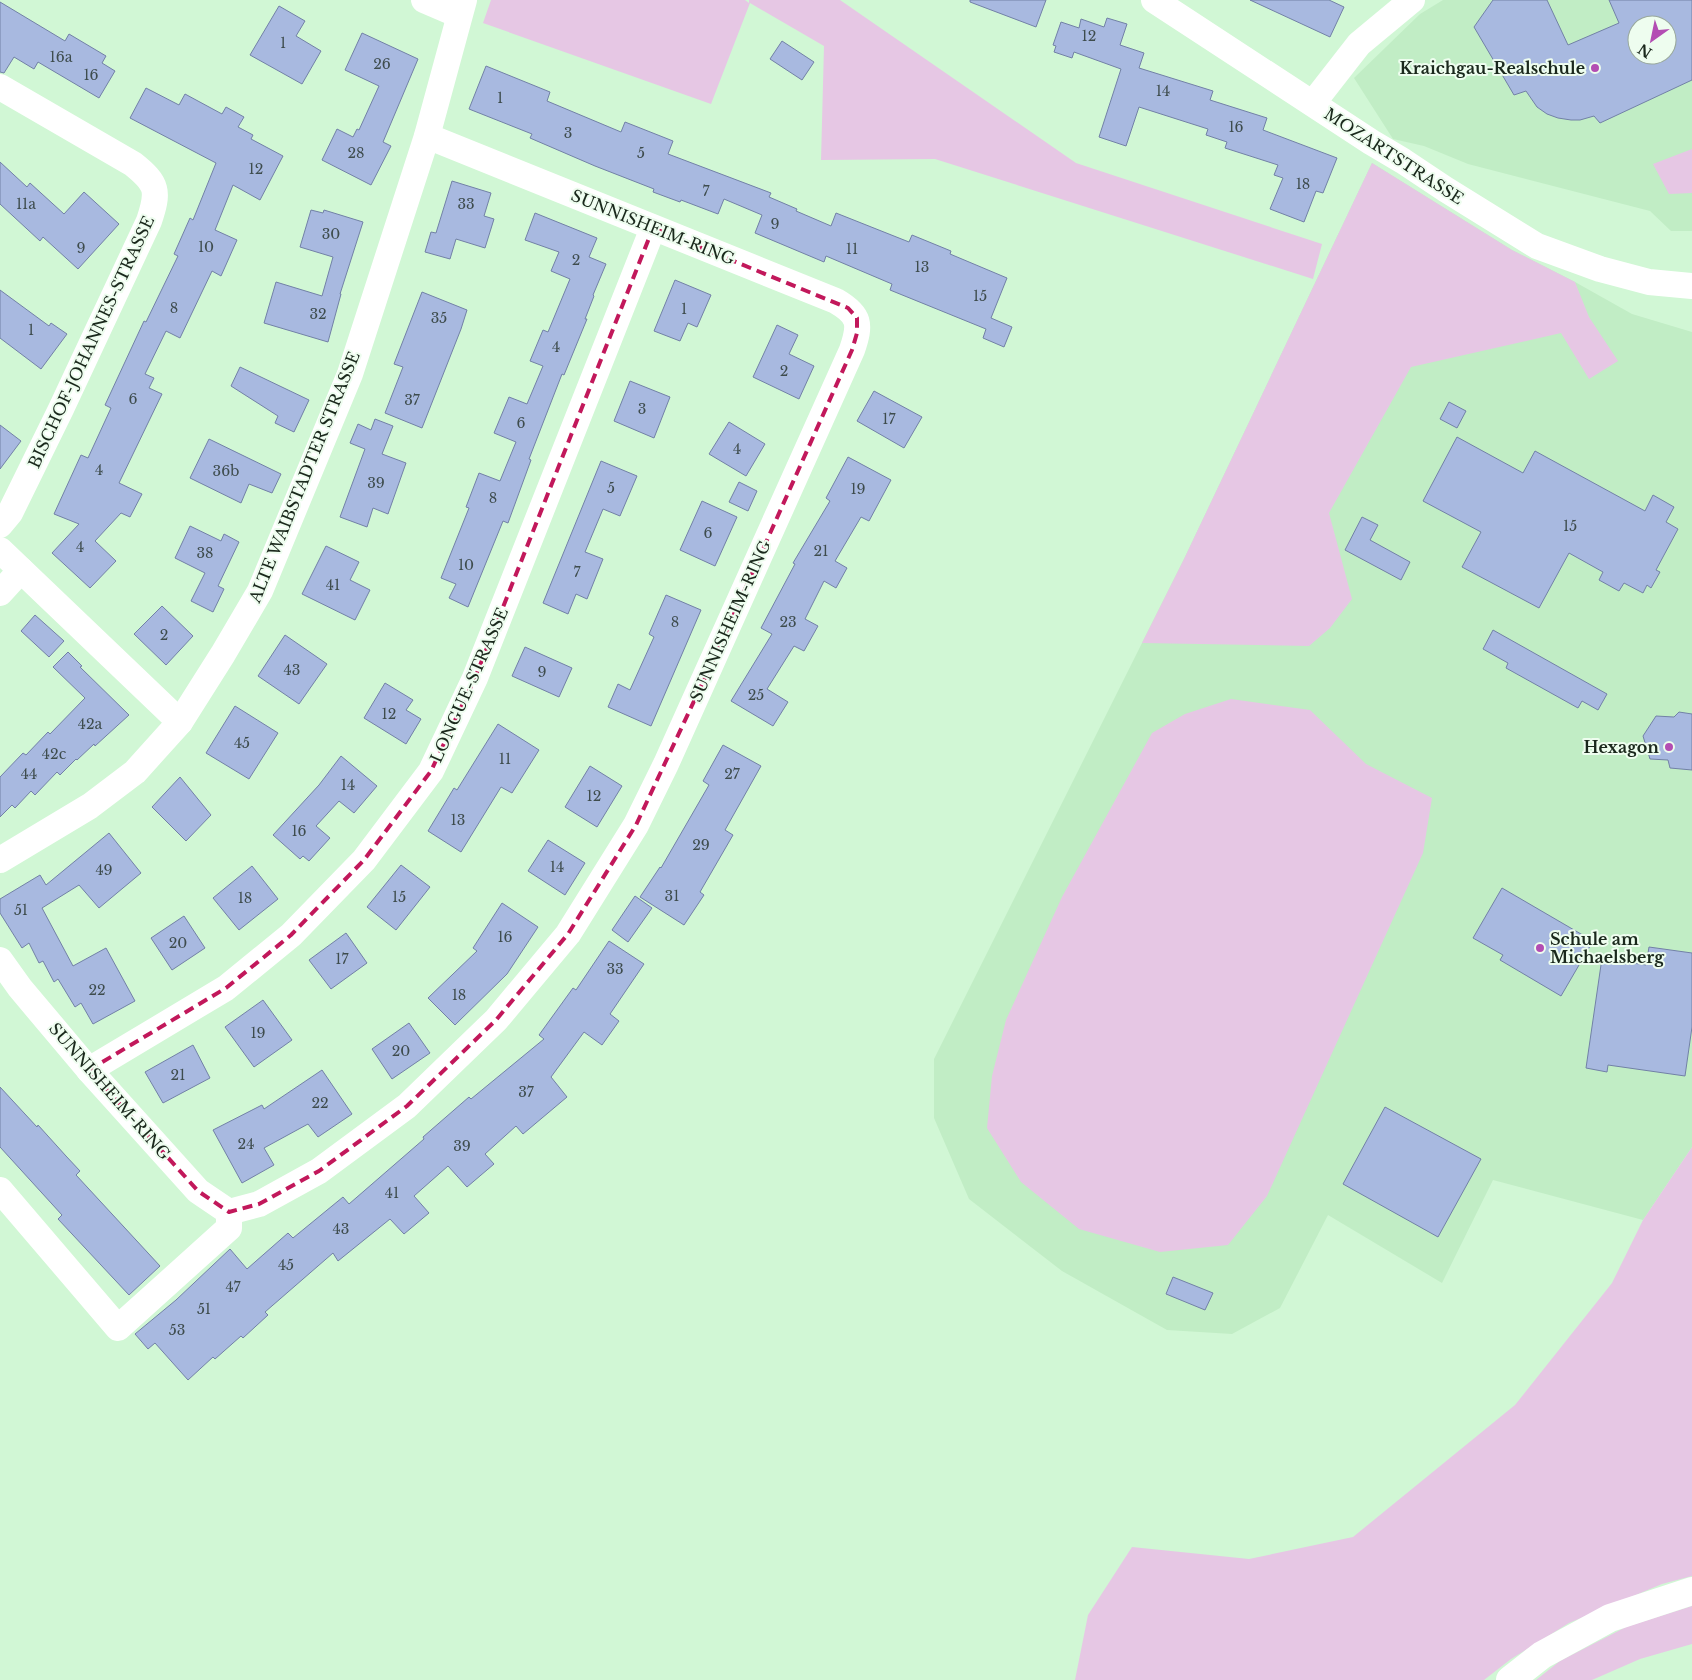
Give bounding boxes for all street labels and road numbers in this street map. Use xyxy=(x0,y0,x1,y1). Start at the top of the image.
street label: MOZARTSTRASSE xyxy=(1321,103,1467,209)
street label: SUNNISHEIM-RING xyxy=(568,185,738,269)
street label: BISCHOF-JOHANNES-STRASSE xyxy=(24,213,158,471)
street label: ALTE WAIBSTADTER STRASSE xyxy=(244,348,364,606)
street label: SUNNISHEIM-RING xyxy=(685,537,775,705)
street label: LONGUE-STRASSE xyxy=(426,604,512,766)
street label: SUNNISHEIM-RING xyxy=(45,1018,175,1164)

